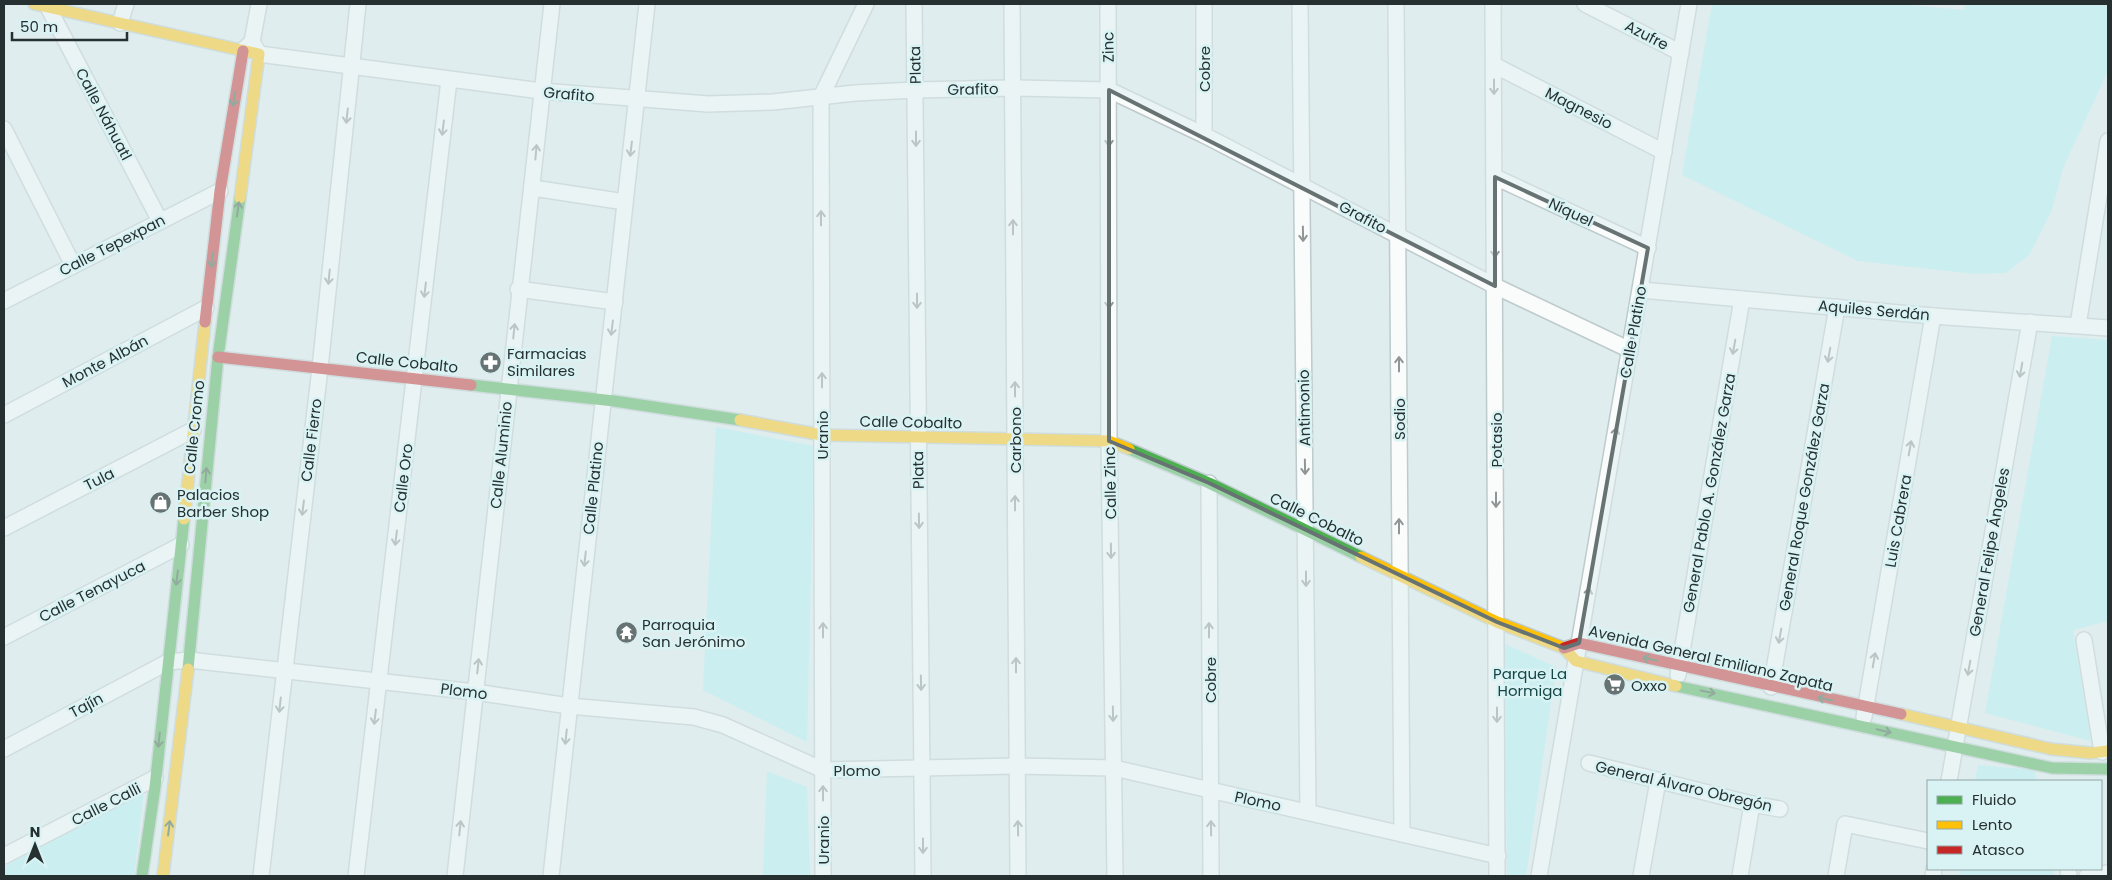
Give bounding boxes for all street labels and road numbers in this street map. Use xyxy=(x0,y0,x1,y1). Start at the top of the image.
street label: Azufre xyxy=(1622,15,1672,55)
street label: Zinc xyxy=(1097,32,1119,62)
street label: Plata xyxy=(904,46,926,84)
street label: Cobre xyxy=(1194,46,1215,92)
street label: Calle Náhuatl xyxy=(71,64,137,164)
street label: Grafito xyxy=(947,78,999,100)
street label: Grafito xyxy=(543,81,595,107)
street label: Magnesio xyxy=(1542,82,1616,134)
street label: Níquel xyxy=(1545,193,1597,231)
street label: Grafito xyxy=(1336,196,1390,238)
street label: Calle Tepexpan xyxy=(55,209,169,281)
street label: Calle Platino xyxy=(1615,284,1651,380)
street label: Aquiles Serdán xyxy=(1817,295,1931,325)
street label: Monte Albán xyxy=(58,330,152,392)
street label: Calle Cobalto xyxy=(355,346,459,378)
street label: Antimonio xyxy=(1293,369,1315,447)
street label: General Pablo A. González Garza xyxy=(1678,372,1740,614)
street label: Calle Cromo xyxy=(179,379,209,475)
street label: General Roque González Garza xyxy=(1774,381,1834,613)
street label: Calle Fierro xyxy=(295,397,327,483)
street label: Sodio xyxy=(1389,398,1410,440)
street label: Calle Aluminio xyxy=(485,400,517,510)
street label: Carbono xyxy=(1005,407,1026,473)
street label: Uranio xyxy=(812,411,833,459)
street label: Calle Cobalto xyxy=(860,411,962,433)
street label: Potasio xyxy=(1486,412,1507,468)
street label: Calle Platino xyxy=(578,441,608,535)
street label: Calle Oro xyxy=(388,442,418,514)
street label: Calle Zinc xyxy=(1099,446,1121,520)
street label: Plata xyxy=(907,451,929,489)
street label: Tula xyxy=(80,462,118,496)
street label: General Felipe Ángeles xyxy=(1964,466,2014,638)
street label: Luis Cabrera xyxy=(1879,473,1917,569)
street label: Calle Cobalto xyxy=(1266,487,1368,551)
street label: Calle Tenayuca xyxy=(35,555,149,627)
street label: Avenida General Emiliano Zapata xyxy=(1587,620,1835,696)
street label: Cobre xyxy=(1200,657,1221,703)
street label: Plomo xyxy=(439,678,489,704)
street label: Tajín xyxy=(66,687,106,723)
street label: General Álvaro Obregón xyxy=(1593,755,1775,817)
street label: Plomo xyxy=(833,760,881,781)
street label: Calle Calli xyxy=(68,778,144,830)
street label: Plomo xyxy=(1233,786,1283,816)
street label: Uranio xyxy=(813,816,834,864)

